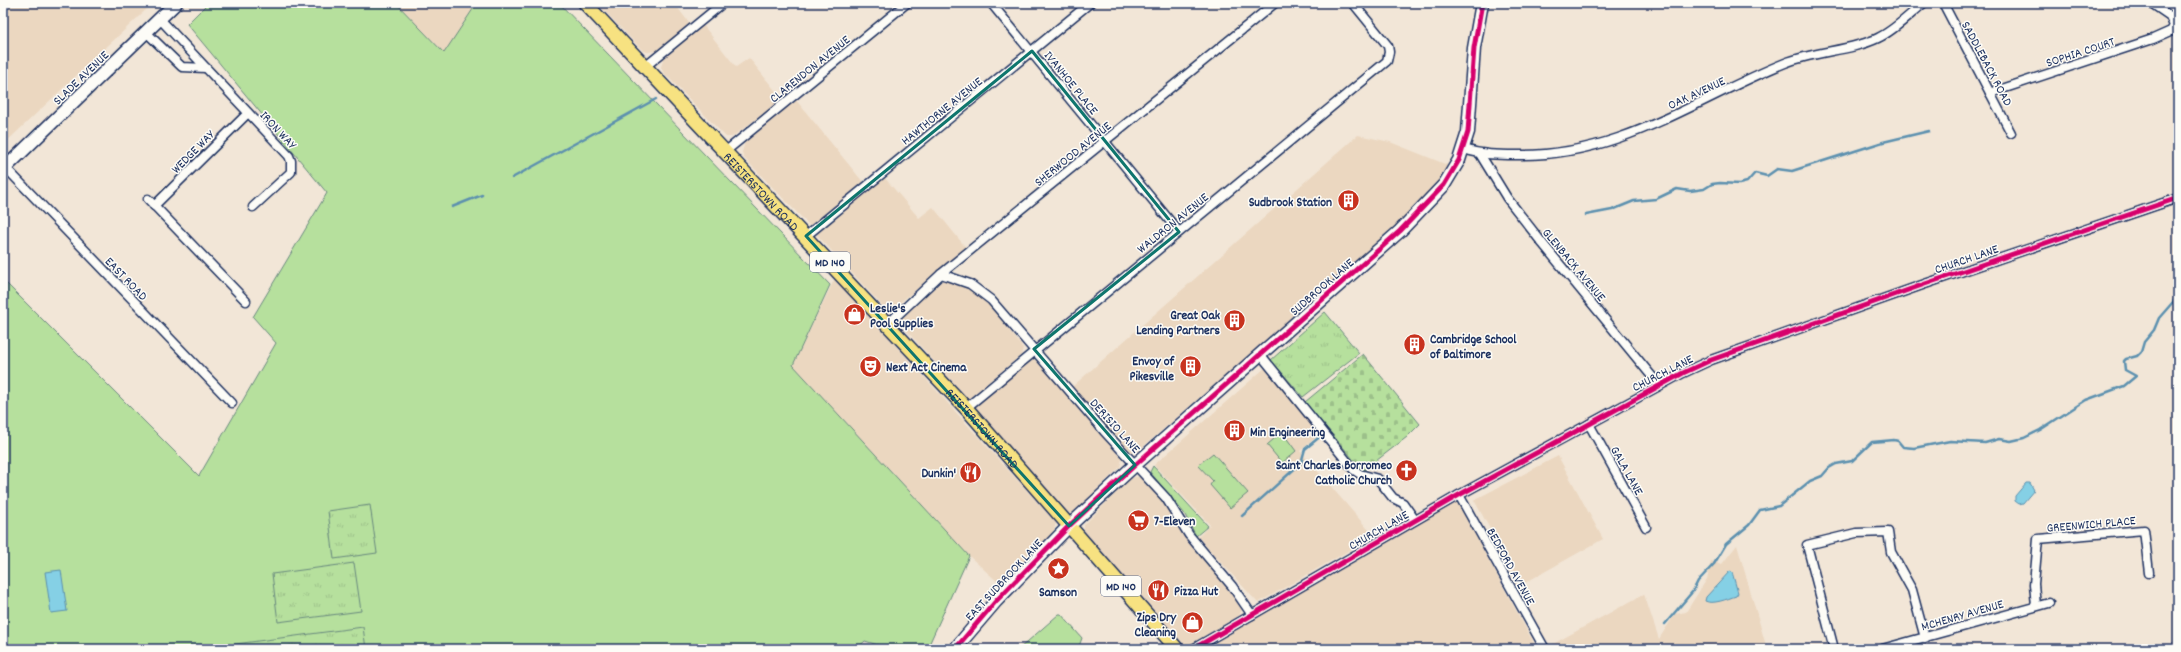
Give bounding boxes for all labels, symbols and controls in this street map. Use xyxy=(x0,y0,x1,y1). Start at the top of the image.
street label: SADDLEBACK ROAD xyxy=(1955,18,2016,110)
street label: CLARENDON AVENUE xyxy=(766,31,855,108)
street label: SOPHIA COURT xyxy=(2044,33,2118,73)
street label: SLADE AVENUE xyxy=(49,47,114,110)
street label: IVANHOE PLACE xyxy=(1038,47,1102,120)
street label: HAWTHORNE AVENUE xyxy=(898,73,987,151)
street label: OAK AVENUE xyxy=(1665,73,1729,116)
street label: IRON WAY xyxy=(254,107,301,155)
street label: SHERWOOD AVENUE xyxy=(1031,118,1116,192)
street label: WEDGE WAY xyxy=(168,126,221,179)
street label: REISTERSTOWN ROAD xyxy=(718,149,802,237)
building icon: Sudbrook Station xyxy=(1335,188,1361,214)
street label: WALDRON AVENUE xyxy=(1134,189,1214,259)
place label: Sudbrook Station xyxy=(1249,194,1332,213)
street label: GLENBACK AVENUE xyxy=(1537,225,1610,307)
street label: CHURCH LANE xyxy=(1932,241,2001,280)
road number: MD 140 xyxy=(810,252,850,272)
street label: EAST ROAD xyxy=(99,254,151,306)
street label: SUDBROOK LANE xyxy=(1286,254,1359,321)
place label: Leslie's Pool Supplies xyxy=(870,300,934,334)
shop icon: Leslie's Pool Supplies xyxy=(842,301,868,327)
place label: Great Oak Lending Partners xyxy=(1136,307,1221,341)
building icon: Great Oak Lending Partners xyxy=(1222,308,1248,334)
place label: Cambridge School of Baltimore xyxy=(1430,331,1517,365)
building icon: Cambridge School of Baltimore xyxy=(1402,332,1428,358)
street label: CHURCH LANE xyxy=(1629,351,1697,398)
theatre icon: Next Act Cinema xyxy=(858,353,884,379)
place label: Envoy of Pikesville xyxy=(1129,353,1175,387)
building icon: Envoy of Pikesville xyxy=(1177,354,1203,380)
place label: Next Act Cinema xyxy=(886,359,967,378)
street label: REISTERSTOWN ROAD xyxy=(940,385,1022,474)
street label: DERISIO LANE xyxy=(1084,395,1144,458)
building icon: Min Engineering xyxy=(1221,418,1247,444)
place label: Min Engineering xyxy=(1250,424,1326,443)
street label: GALA LANE xyxy=(1604,443,1647,499)
place label: Saint Charles Borromeo Catholic Church xyxy=(1276,457,1392,491)
church icon: Saint Charles Borromeo Catholic Church xyxy=(1394,458,1420,484)
restaurant icon: Dunkin' xyxy=(958,459,984,485)
place label: Dunkin' xyxy=(921,465,956,484)
street label: CHURCH LANE xyxy=(1346,506,1413,556)
supermarket icon: 7-Eleven xyxy=(1126,507,1152,533)
street label: GREENWICH PLACE xyxy=(2046,512,2137,539)
place label: 7-Eleven xyxy=(1154,513,1195,532)
street label: BEDFORD AVENUE xyxy=(1481,525,1539,609)
street label: EAST SUDBROOK LANE xyxy=(961,535,1048,626)
place icon: Samson xyxy=(1045,556,1071,582)
road number: MD 140 xyxy=(1101,576,1141,596)
restaurant icon: Pizza Hut xyxy=(1146,577,1172,603)
place label: Pizza Hut xyxy=(1174,583,1218,602)
place label: Samson xyxy=(1039,584,1077,603)
street label: MCHENRY AVENUE xyxy=(1919,596,2006,637)
place label: Zips Dry Cleaning xyxy=(1135,609,1177,643)
shop icon: Zips Dry Cleaning xyxy=(1179,610,1205,636)

